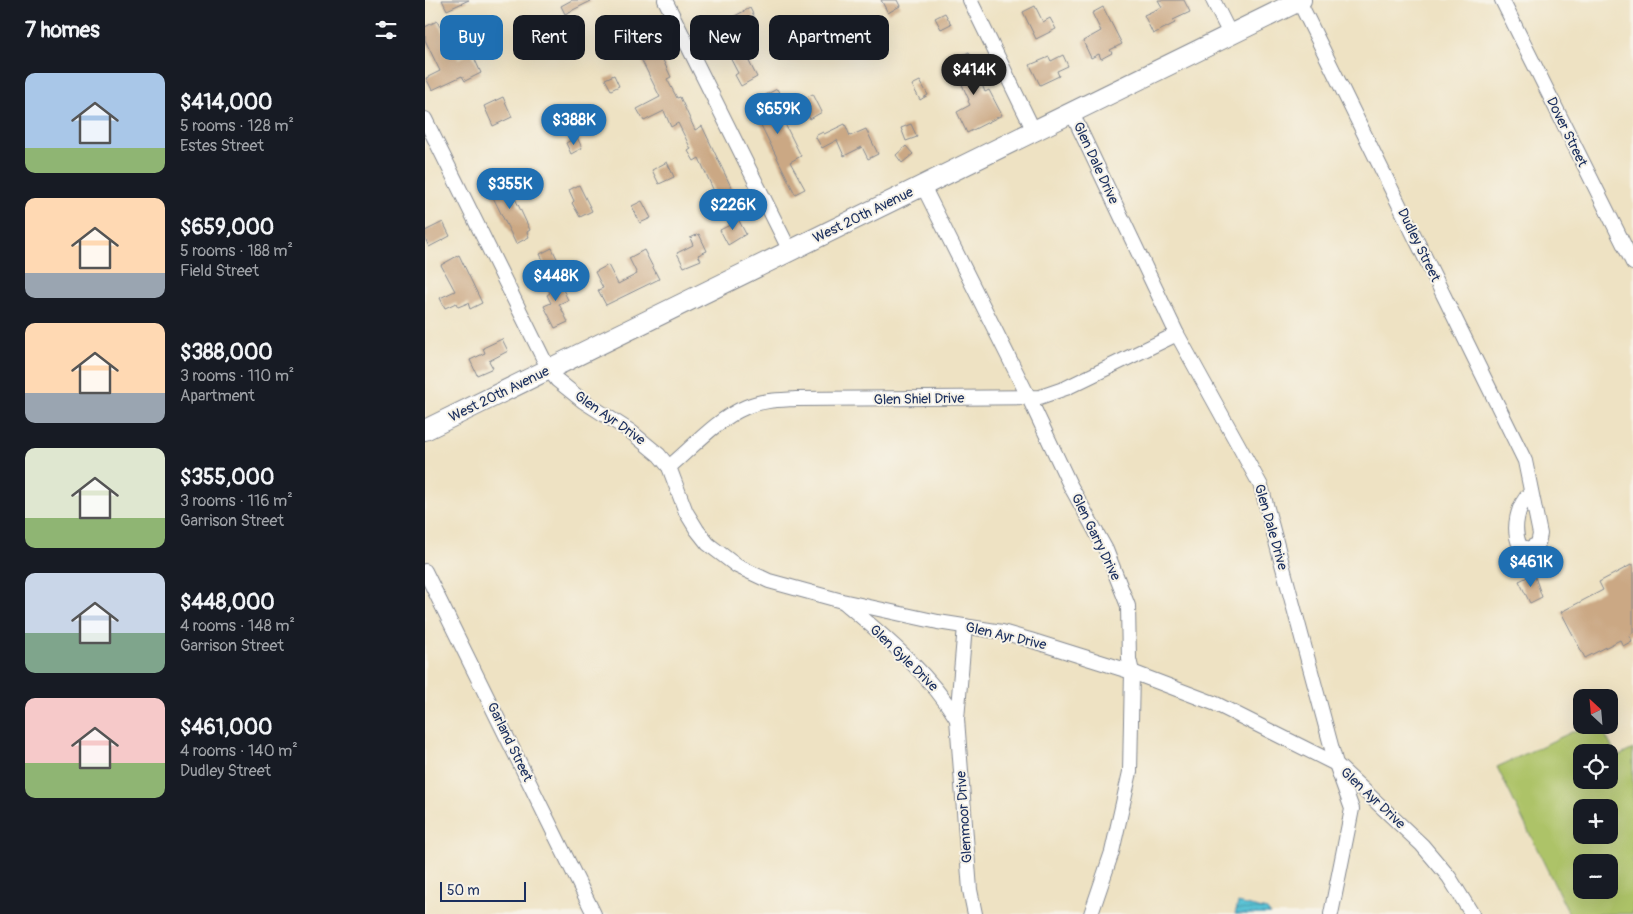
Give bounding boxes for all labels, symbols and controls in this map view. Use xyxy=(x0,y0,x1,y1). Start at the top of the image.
chip: Buy xyxy=(440,15,503,60)
chip: Rent xyxy=(513,15,585,60)
chip: Filters xyxy=(595,15,680,60)
chip: New xyxy=(690,15,759,60)
chip: Apartment xyxy=(769,15,889,60)
icon: filters xyxy=(372,16,400,44)
text: 7 homes xyxy=(25,17,100,44)
pin: $414K xyxy=(939,54,1009,96)
text: $414K xyxy=(952,60,996,80)
text: $414,000 xyxy=(180,89,272,116)
pin: $659K xyxy=(743,92,813,135)
icon: home xyxy=(65,93,125,153)
street label: Dover Street xyxy=(1543,94,1591,170)
text: $659K xyxy=(756,99,800,119)
pin: $388K xyxy=(539,104,609,146)
text: $388K xyxy=(552,110,596,130)
text: 5 rooms · 128 m² xyxy=(180,116,294,136)
street label: Glen Dale Drive xyxy=(1070,119,1122,207)
text: Estes Street xyxy=(180,136,264,156)
pin: $355K xyxy=(475,168,545,210)
text: $355K xyxy=(488,174,532,194)
street label: West 20th Avenue xyxy=(810,183,916,247)
pin: $226K xyxy=(698,188,768,231)
text: $226K xyxy=(710,195,756,215)
street label: Dudley Street xyxy=(1394,205,1444,285)
text: $659,000 xyxy=(180,214,274,241)
icon: home xyxy=(65,218,125,278)
text: 5 rooms · 188 m² xyxy=(180,241,293,261)
pin: $448K xyxy=(521,260,591,302)
text: Field Street xyxy=(180,261,259,281)
text: $448K xyxy=(534,266,578,286)
text: $388,000 xyxy=(180,339,273,366)
icon: home xyxy=(65,343,125,403)
street label: West 20th Avenue xyxy=(446,362,552,426)
text: 3 rooms · 110 m² xyxy=(180,366,294,386)
text: Apartment xyxy=(180,386,255,406)
street label: Glen Ayr Drive xyxy=(571,387,649,449)
street label: Glen Shiel Drive xyxy=(874,390,965,408)
text: $355,000 xyxy=(180,464,274,491)
icon: home xyxy=(65,468,125,528)
street label: Glen Dale Drive xyxy=(1251,482,1291,572)
text: 3 rooms · 116 m² xyxy=(180,491,293,511)
street label: Glen Garry Drive xyxy=(1068,491,1124,583)
text: Garrison Street xyxy=(180,511,284,531)
pin: $461K xyxy=(1496,546,1566,588)
text: $461K xyxy=(1509,552,1553,572)
text: $448,000 xyxy=(180,589,275,616)
icon: home xyxy=(65,593,125,653)
text: 4 rooms · 148 m² xyxy=(180,616,295,636)
street label: Glen Ayr Drive xyxy=(964,618,1048,654)
street label: Glen Gyle Drive xyxy=(866,621,942,695)
text: Garrison Street xyxy=(180,636,284,656)
north arrow xyxy=(1573,689,1617,734)
map controls xyxy=(1573,689,1618,899)
street label: Garland Street xyxy=(484,700,537,785)
text: $461,000 xyxy=(180,714,272,741)
icon: home xyxy=(65,718,125,778)
text: 4 rooms · 140 m² xyxy=(180,741,298,761)
button: locate xyxy=(1573,744,1618,789)
text: Dudley Street xyxy=(180,761,271,781)
street label: Glen Ayr Drive xyxy=(1337,764,1409,832)
street label: Glenmoor Drive xyxy=(952,770,976,864)
button: + xyxy=(1573,799,1618,844)
button: − xyxy=(1573,854,1618,899)
scale bar xyxy=(440,879,526,902)
text: 50 m xyxy=(447,882,480,899)

